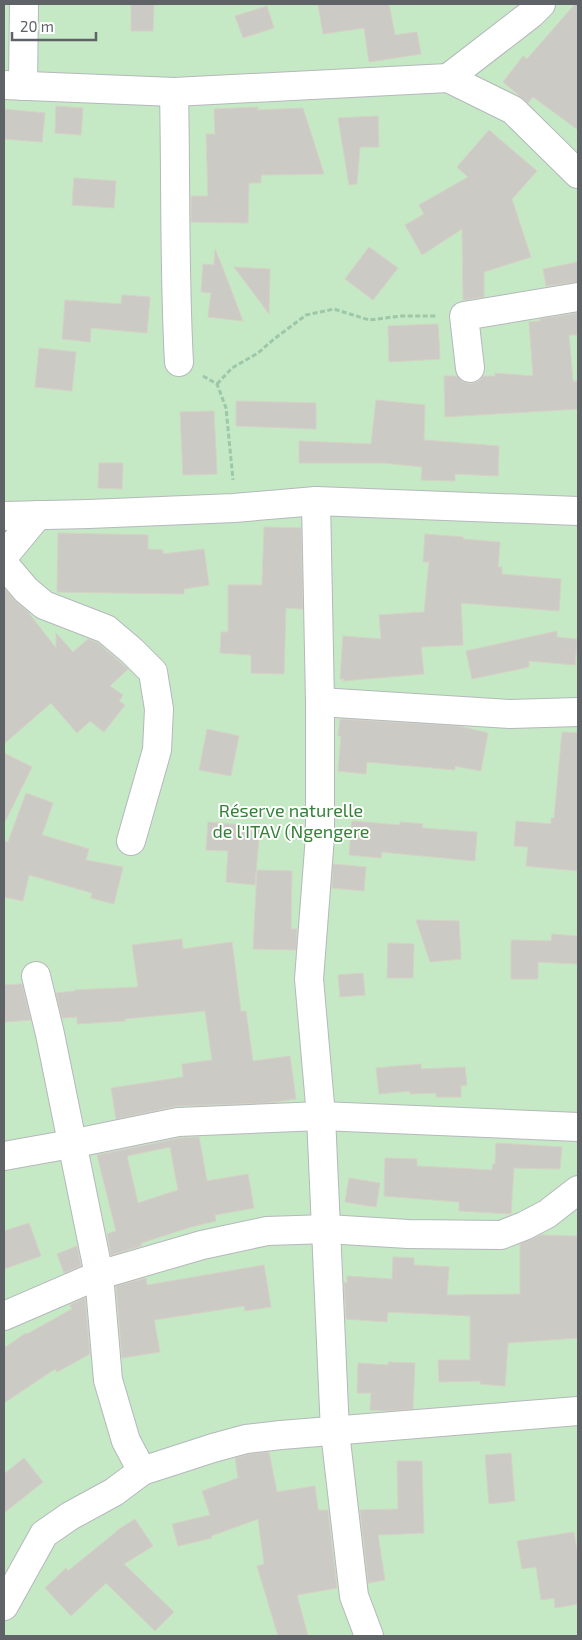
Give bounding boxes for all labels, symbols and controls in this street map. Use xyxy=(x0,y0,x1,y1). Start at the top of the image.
scale bar xyxy=(12,10,96,42)
text: 20 m xyxy=(20,17,54,35)
park label: Réserve naturelle de l'ITAV (Ngengere xyxy=(212,799,370,842)

